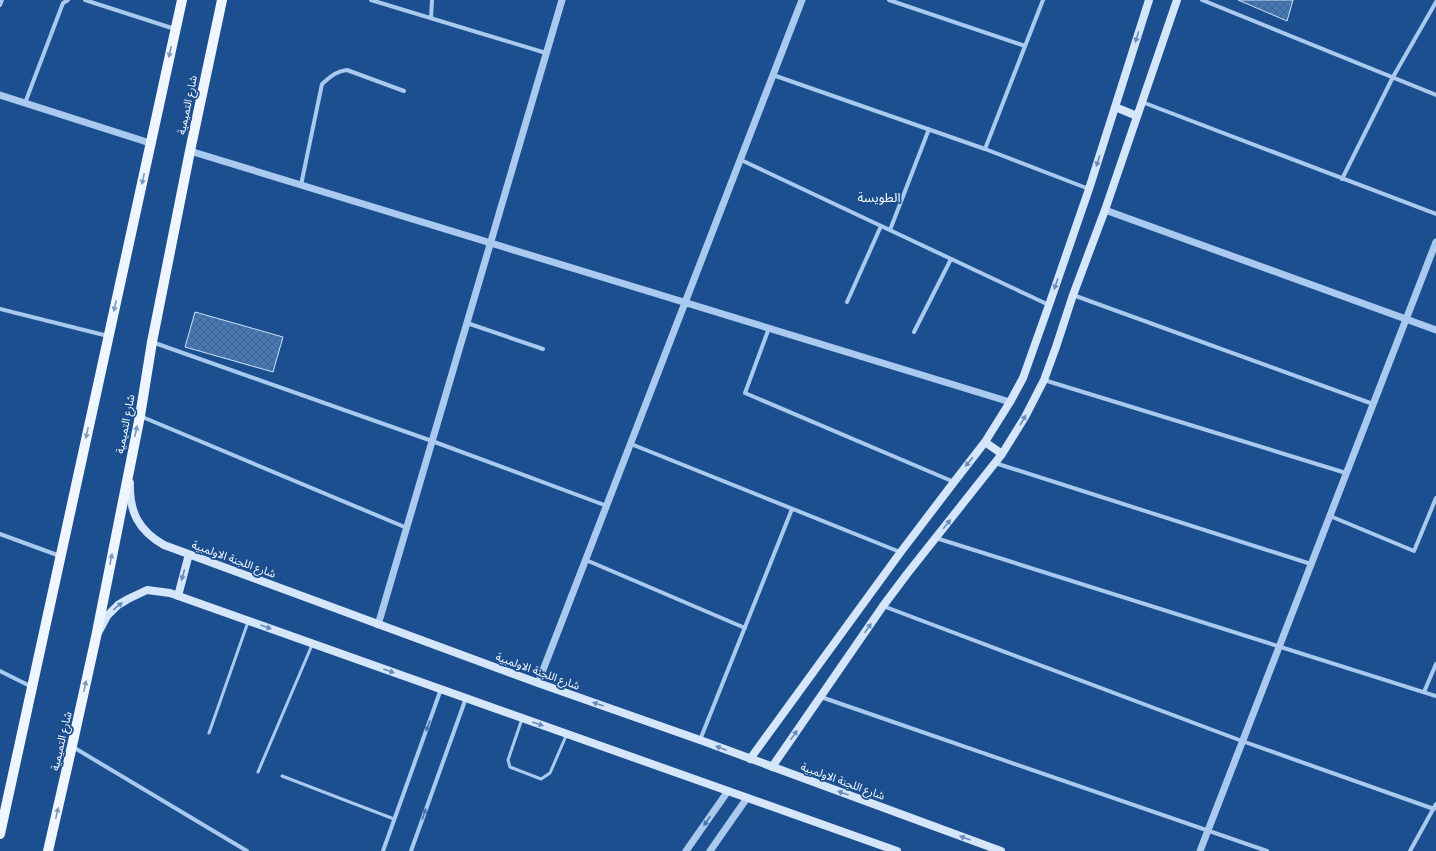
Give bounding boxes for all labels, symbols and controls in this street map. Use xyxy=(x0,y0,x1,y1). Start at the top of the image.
one-way arrow xyxy=(1134,31,1140,43)
one-way arrow xyxy=(167,46,173,58)
street label: شارع التميمية xyxy=(173,74,201,136)
one-way arrow xyxy=(1094,155,1100,167)
one-way arrow xyxy=(139,173,145,185)
district label: الطويسة xyxy=(857,188,901,206)
one-way arrow xyxy=(1053,278,1059,290)
one-way arrow xyxy=(111,300,117,312)
street label: شارع التميمية xyxy=(111,393,139,455)
one-way arrow xyxy=(1020,414,1027,426)
one-way arrow xyxy=(134,425,140,437)
one-way arrow xyxy=(84,427,90,439)
one-way arrow xyxy=(965,457,973,468)
one-way arrow xyxy=(942,519,951,530)
street label: شارع اللجنة الاولمبية xyxy=(190,536,279,582)
one-way arrow xyxy=(108,553,114,565)
one-way arrow xyxy=(180,569,186,581)
one-way arrow xyxy=(113,601,124,610)
one-way arrow xyxy=(864,623,872,633)
one-way arrow xyxy=(261,624,273,630)
street label: شارع اللجنة الاولمبية xyxy=(494,648,583,694)
one-way arrow xyxy=(383,668,395,674)
one-way arrow xyxy=(83,680,89,692)
one-way arrow xyxy=(592,701,604,707)
street label: شارع التميمية xyxy=(46,710,76,772)
one-way arrow xyxy=(425,720,431,732)
one-way arrow xyxy=(532,721,544,727)
one-way arrow xyxy=(790,729,798,740)
one-way arrow xyxy=(714,744,726,750)
street label: شارع اللجنة الاولمبية xyxy=(799,758,888,804)
one-way arrow xyxy=(836,789,848,795)
one-way arrow xyxy=(54,807,60,819)
one-way arrow xyxy=(422,808,428,820)
one-way arrow xyxy=(703,816,711,826)
one-way arrow xyxy=(958,834,970,840)

